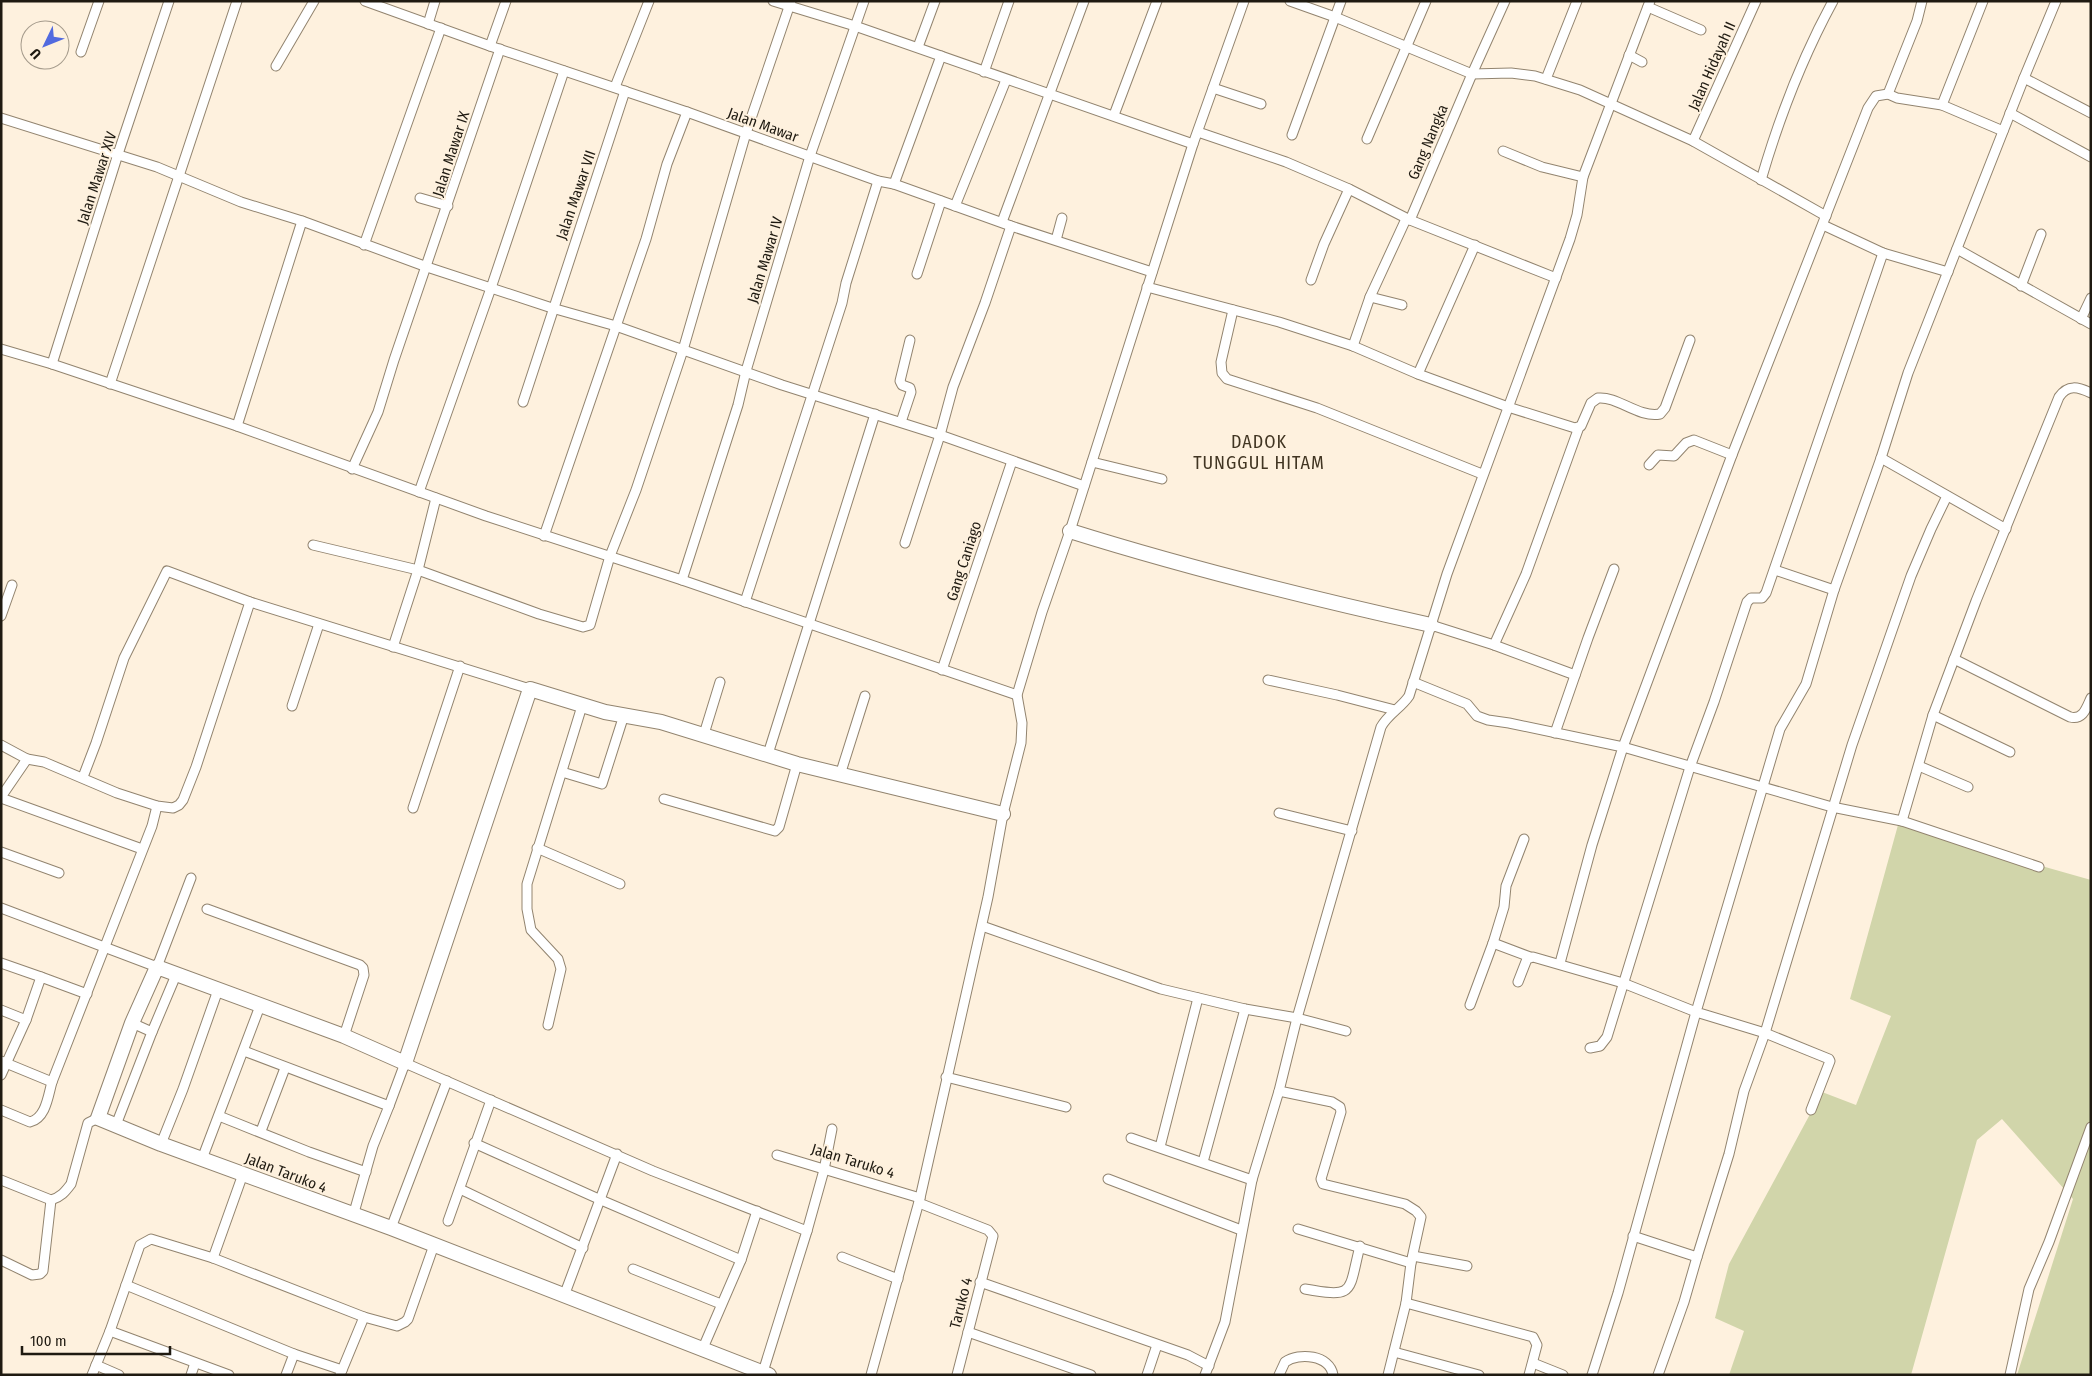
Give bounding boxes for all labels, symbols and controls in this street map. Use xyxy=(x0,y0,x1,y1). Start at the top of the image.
street label: Jalan Hidayah II xyxy=(1684,19,1740,113)
north arrow xyxy=(20,20,70,70)
text: U xyxy=(27,45,45,62)
street label: Gang Nangka xyxy=(1404,102,1452,182)
street label: Jalan Mawar xyxy=(725,104,802,146)
street label: Jalan Mawar IX xyxy=(429,108,474,199)
street label: Jalan Mawar XIV xyxy=(74,129,121,227)
street label: Jalan Mawar VII xyxy=(552,148,600,242)
street label: Jalan Mawar IV xyxy=(743,214,787,305)
district label: DADOK TUNGGUL HITAM xyxy=(1193,431,1325,474)
street label: Gang Caniago xyxy=(943,519,985,603)
street label: Jalan Taruko 4 xyxy=(809,1140,897,1182)
street label: Jalan Taruko 4 xyxy=(243,1149,329,1197)
street label: Taruko 4 xyxy=(946,1276,976,1330)
scale bar xyxy=(22,1324,170,1356)
text: 100 m xyxy=(30,1332,67,1350)

